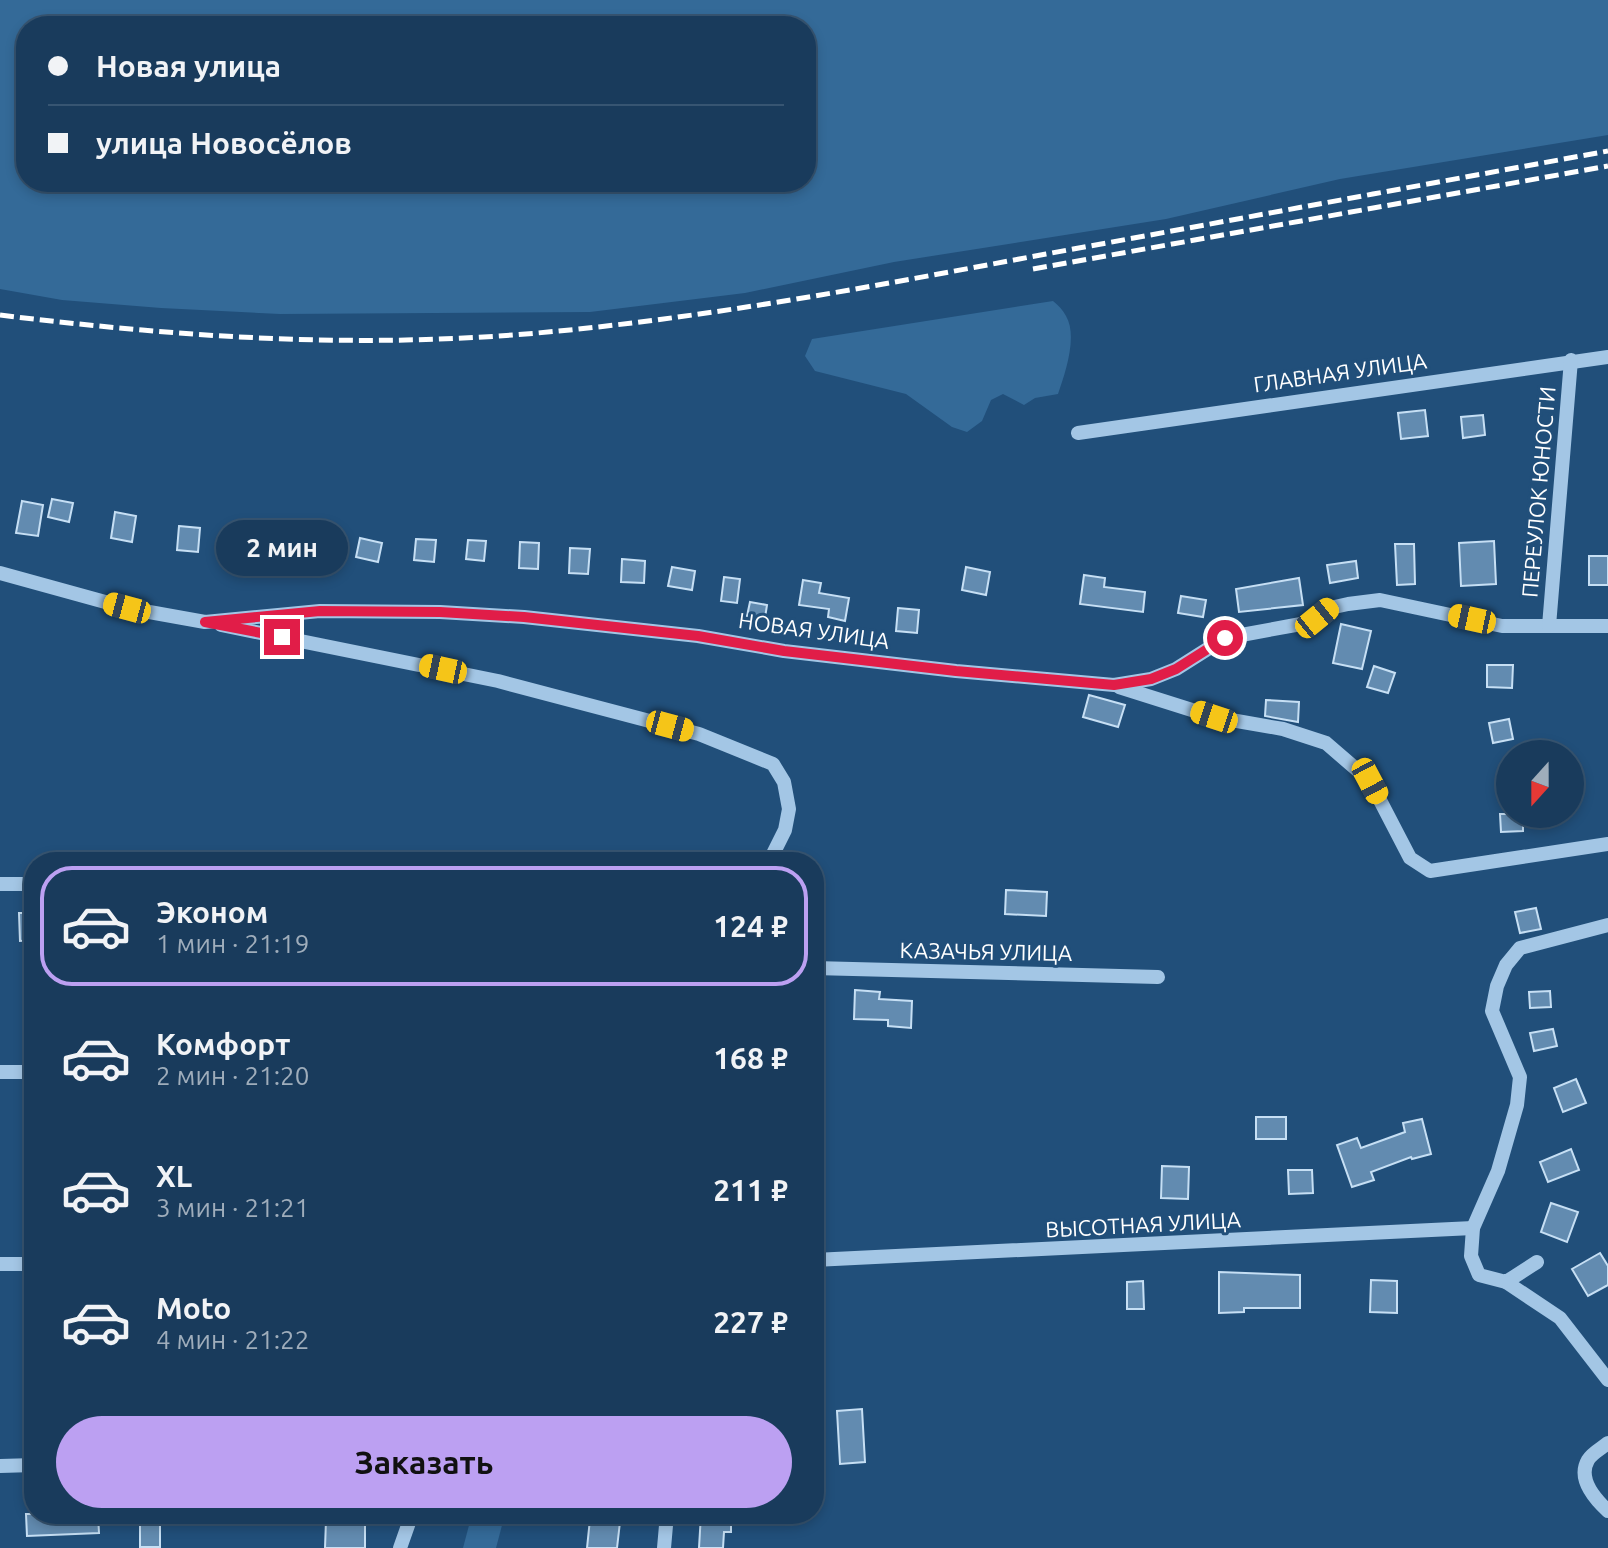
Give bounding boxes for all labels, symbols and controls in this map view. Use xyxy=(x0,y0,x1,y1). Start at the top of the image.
text: Новая улица xyxy=(96,49,281,83)
text: улица Новосёлов xyxy=(96,126,352,160)
street label: ГЛАВНАЯ УЛИЦА xyxy=(1252,347,1429,397)
street label: ПЕРЕУЛОК ЮНОСТИ xyxy=(1516,385,1560,599)
callout: 2 мин xyxy=(216,521,348,577)
text: 2 мин xyxy=(246,533,318,562)
car xyxy=(101,590,153,626)
car xyxy=(1291,594,1343,642)
car xyxy=(1446,602,1498,636)
street label: НОВАЯ УЛИЦА xyxy=(737,607,892,653)
route end xyxy=(264,619,300,655)
route start xyxy=(1207,620,1243,656)
car xyxy=(417,652,469,686)
car xyxy=(1187,698,1241,736)
car xyxy=(644,708,696,744)
north arrow xyxy=(1496,740,1584,828)
map controls xyxy=(1496,740,1584,828)
car xyxy=(1348,754,1392,808)
icon: car xyxy=(60,890,132,962)
text: Эконом xyxy=(156,895,268,929)
text: 124 ₽ xyxy=(713,909,788,943)
text: 1 мин · 21:19 xyxy=(156,929,309,958)
street label: КАЗАЧЬЯ УЛИЦА xyxy=(900,937,1073,965)
icon: car xyxy=(60,1022,132,1094)
text: Комфорт xyxy=(156,1027,290,1061)
text: 168 ₽ xyxy=(713,1041,788,1075)
text: 2 мин · 21:20 xyxy=(156,1061,309,1090)
icon: car xyxy=(60,1154,132,1226)
text: XL xyxy=(156,1159,192,1193)
text: 211 ₽ xyxy=(713,1173,788,1207)
text: 3 мин · 21:21 xyxy=(156,1193,309,1222)
street label: ВЫСОТНАЯ УЛИЦА xyxy=(1045,1206,1242,1242)
icon: car xyxy=(60,1286,132,1358)
text: Moto xyxy=(156,1291,231,1325)
text: 227 ₽ xyxy=(713,1305,788,1339)
text: 4 мин · 21:22 xyxy=(156,1325,309,1354)
button: Заказать xyxy=(56,1416,792,1508)

